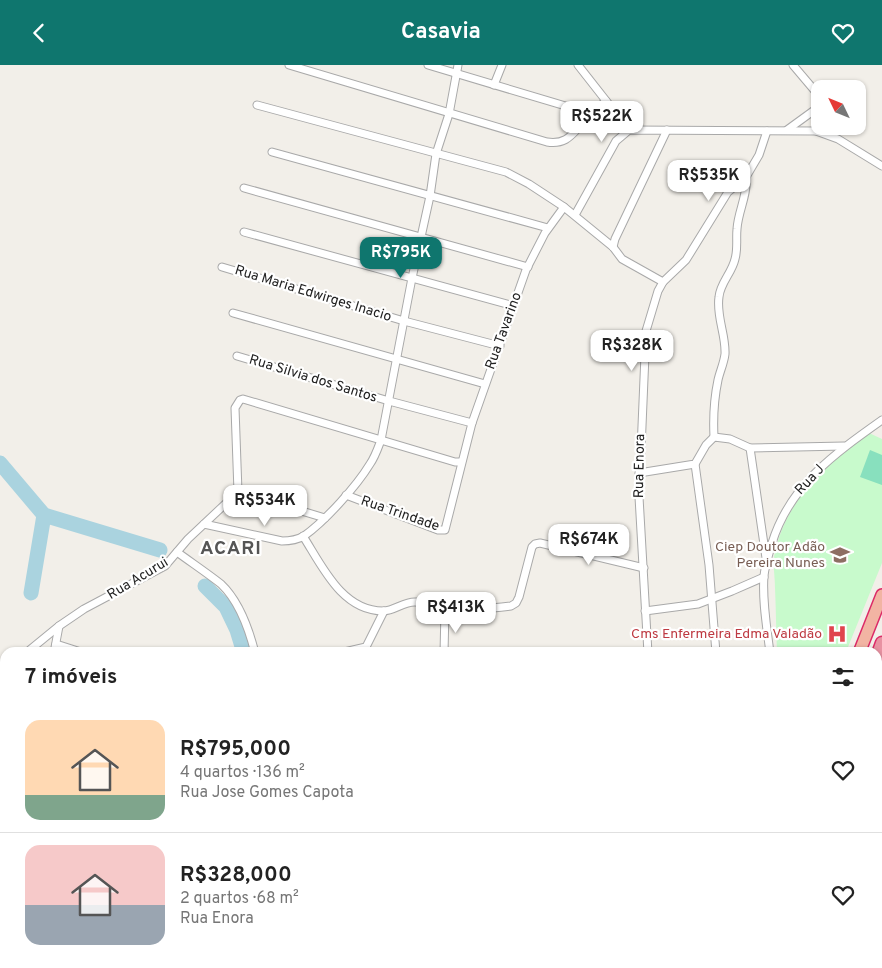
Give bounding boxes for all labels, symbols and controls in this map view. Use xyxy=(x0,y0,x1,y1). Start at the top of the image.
icon: back xyxy=(25,19,53,47)
text: Casavia xyxy=(401,19,481,46)
icon: heart xyxy=(829,19,857,47)
north arrow xyxy=(811,80,866,135)
map controls xyxy=(811,80,866,135)
pin: R$522K xyxy=(561,101,643,143)
text: R$522K xyxy=(571,107,633,127)
pin: R$535K xyxy=(668,159,750,202)
text: R$535K xyxy=(678,166,740,186)
pin: R$795K xyxy=(360,237,442,279)
text: R$795K xyxy=(371,243,431,263)
street label: Rua Maria Edwirges Inacio xyxy=(233,262,394,326)
street label: Rua Tavarino xyxy=(482,290,526,372)
pin: R$328K xyxy=(591,329,673,372)
text: R$328K xyxy=(601,336,663,356)
street label: Rua Silvia dos Santos xyxy=(247,351,379,407)
street label: Rua Enora xyxy=(631,434,649,498)
street label: Rua J xyxy=(792,461,828,499)
pin: R$534K xyxy=(224,485,306,527)
text: R$534K xyxy=(234,491,296,511)
street label: Rua Trindade xyxy=(358,493,442,535)
pin: R$674K xyxy=(548,523,630,566)
text: R$674K xyxy=(559,530,619,550)
district label: ACARI xyxy=(200,537,262,561)
place label: Ciep Doutor Adão Pereira Nunes xyxy=(715,539,825,572)
school or university icon: Ciep Doutor Adão Pereira Nunes xyxy=(829,544,851,566)
street label: Rua Acurui xyxy=(104,554,172,604)
pin: R$413K xyxy=(415,591,497,634)
text: R$413K xyxy=(427,598,485,618)
hospital icon: Cms Enfermeira Edma Valadão xyxy=(826,623,848,645)
place label: Cms Enfermeira Edma Valadão xyxy=(631,626,822,643)
icon: filters xyxy=(829,663,857,691)
text: 7 imóveis xyxy=(25,664,117,691)
text: R$795,000 xyxy=(180,736,291,763)
icon: home xyxy=(65,740,125,800)
icon: heart xyxy=(829,756,857,784)
text: 4 quartos · 136 m² xyxy=(180,763,305,783)
text: Rua Jose Gomes Capota xyxy=(180,783,354,803)
text: R$328,000 xyxy=(180,862,292,889)
icon: home xyxy=(65,865,125,925)
icon: heart xyxy=(829,881,857,909)
text: 2 quartos · 68 m² xyxy=(180,889,299,909)
text: Rua Enora xyxy=(180,909,254,929)

